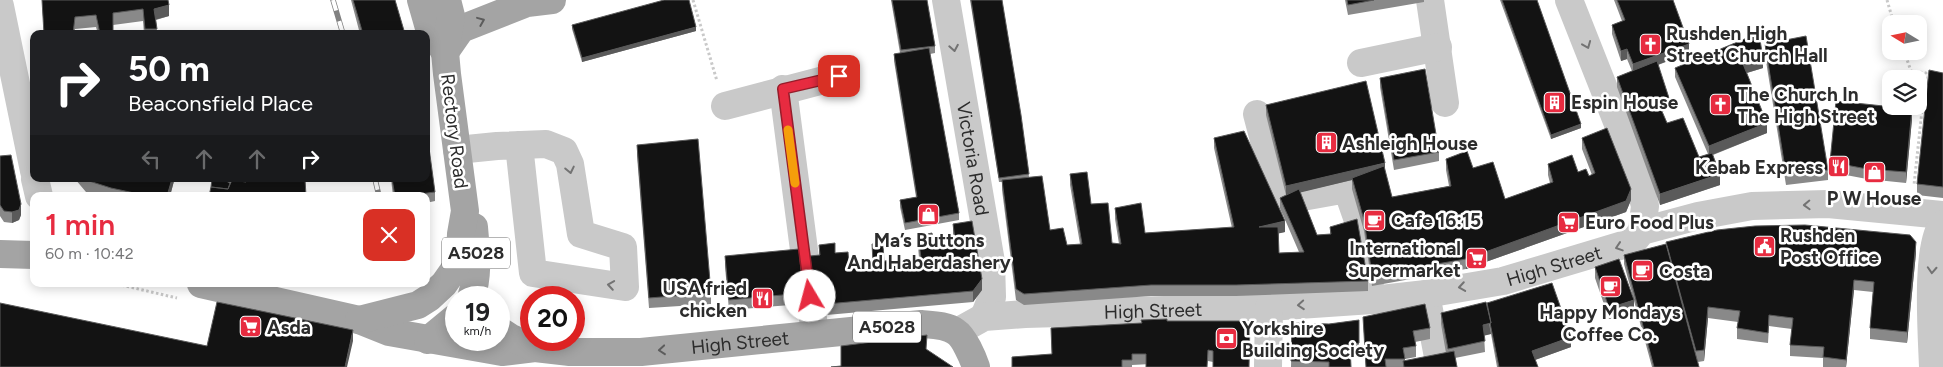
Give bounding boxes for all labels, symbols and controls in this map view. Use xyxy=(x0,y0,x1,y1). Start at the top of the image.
north arrow xyxy=(1882,15,1928,60)
map controls xyxy=(1882,15,1927,115)
one-way arrow xyxy=(476,16,485,27)
place label: Rushden High Street Church Hall xyxy=(1666,22,1828,67)
church icon: Rushden High Street Church Hall xyxy=(1638,32,1662,56)
one-way arrow xyxy=(1580,40,1591,49)
one-way arrow xyxy=(949,44,959,52)
text: 50 m xyxy=(128,48,210,90)
icon: right xyxy=(45,50,110,115)
pin xyxy=(818,55,860,97)
icon: arrive xyxy=(825,62,853,90)
button: layers xyxy=(1882,70,1927,115)
street label: Rectory Road xyxy=(436,72,473,190)
place label: The Church In The High Street xyxy=(1737,83,1875,128)
text: Beaconsfield Place xyxy=(128,90,313,117)
building icon: Espin House xyxy=(1543,90,1567,114)
place label: Espin House xyxy=(1571,91,1679,114)
church icon: The Church In The High Street xyxy=(1709,93,1733,117)
street label: Victoria Road xyxy=(952,100,994,217)
building icon: Ashleigh House xyxy=(1314,131,1338,155)
place label: Ashleigh House xyxy=(1342,132,1478,155)
icon: left xyxy=(137,145,165,173)
icon: ahead xyxy=(190,145,218,173)
icon: ahead xyxy=(243,145,271,173)
icon: right xyxy=(296,145,324,173)
restaurant icon: Kebab Express xyxy=(1827,155,1851,179)
place label: Kebab Express xyxy=(1695,156,1823,179)
shop icon: P W House xyxy=(1862,160,1886,184)
one-way arrow xyxy=(564,166,575,175)
place label: P W House xyxy=(1827,187,1922,210)
one-way arrow xyxy=(1803,199,1811,210)
shop icon: Ma’s Buttons And Haberdashery xyxy=(917,202,941,226)
text: 1 min xyxy=(45,206,115,243)
cafe icon: Cafe 16:15 xyxy=(1363,208,1387,232)
button: close xyxy=(363,209,415,261)
place label: Cafe 16:15 xyxy=(1391,209,1481,232)
supermarket icon: Euro Food Plus xyxy=(1557,210,1581,234)
place label: Euro Food Plus xyxy=(1585,211,1714,234)
place label: Rushden Post Office xyxy=(1780,224,1880,269)
place label: Ma’s Buttons And Haberdashery xyxy=(847,229,1011,274)
public building icon: Rushden Post Office xyxy=(1752,234,1776,258)
place label: International Supermarket xyxy=(1348,237,1461,282)
road number: A5028 xyxy=(442,238,510,268)
street label: High Street xyxy=(1504,241,1605,291)
one-way arrow xyxy=(1616,241,1624,251)
text: 60 m · 10:42 xyxy=(45,244,134,263)
supermarket icon: International Supermarket xyxy=(1465,247,1489,271)
cafe icon: Costa xyxy=(1631,259,1655,283)
place label: Costa xyxy=(1659,260,1710,283)
one-way arrow xyxy=(1927,266,1938,274)
position arrow xyxy=(783,269,835,321)
cafe icon: Happy Mondays Coffee Co. xyxy=(1598,274,1622,298)
place label: USA fried chicken xyxy=(663,277,747,322)
one-way arrow xyxy=(606,280,614,291)
one-way arrow xyxy=(1458,282,1467,292)
speed limit sign: 20 xyxy=(520,286,585,351)
restaurant icon: USA fried chicken xyxy=(751,287,775,311)
text: 19 xyxy=(465,297,490,327)
street label: High Street xyxy=(1103,298,1202,324)
one-way arrow xyxy=(1297,299,1305,310)
place label: Happy Mondays Coffee Co. xyxy=(1539,301,1681,346)
road number: A5028 xyxy=(853,312,921,342)
supermarket icon: Asda xyxy=(239,315,263,339)
place label: Asda xyxy=(267,316,311,339)
place label: Yorkshire Building Society xyxy=(1242,317,1384,362)
text: km/h xyxy=(464,324,491,338)
street label: High Street xyxy=(690,326,790,359)
bank icon: Yorkshire Building Society xyxy=(1214,327,1238,351)
one-way arrow xyxy=(658,344,666,355)

